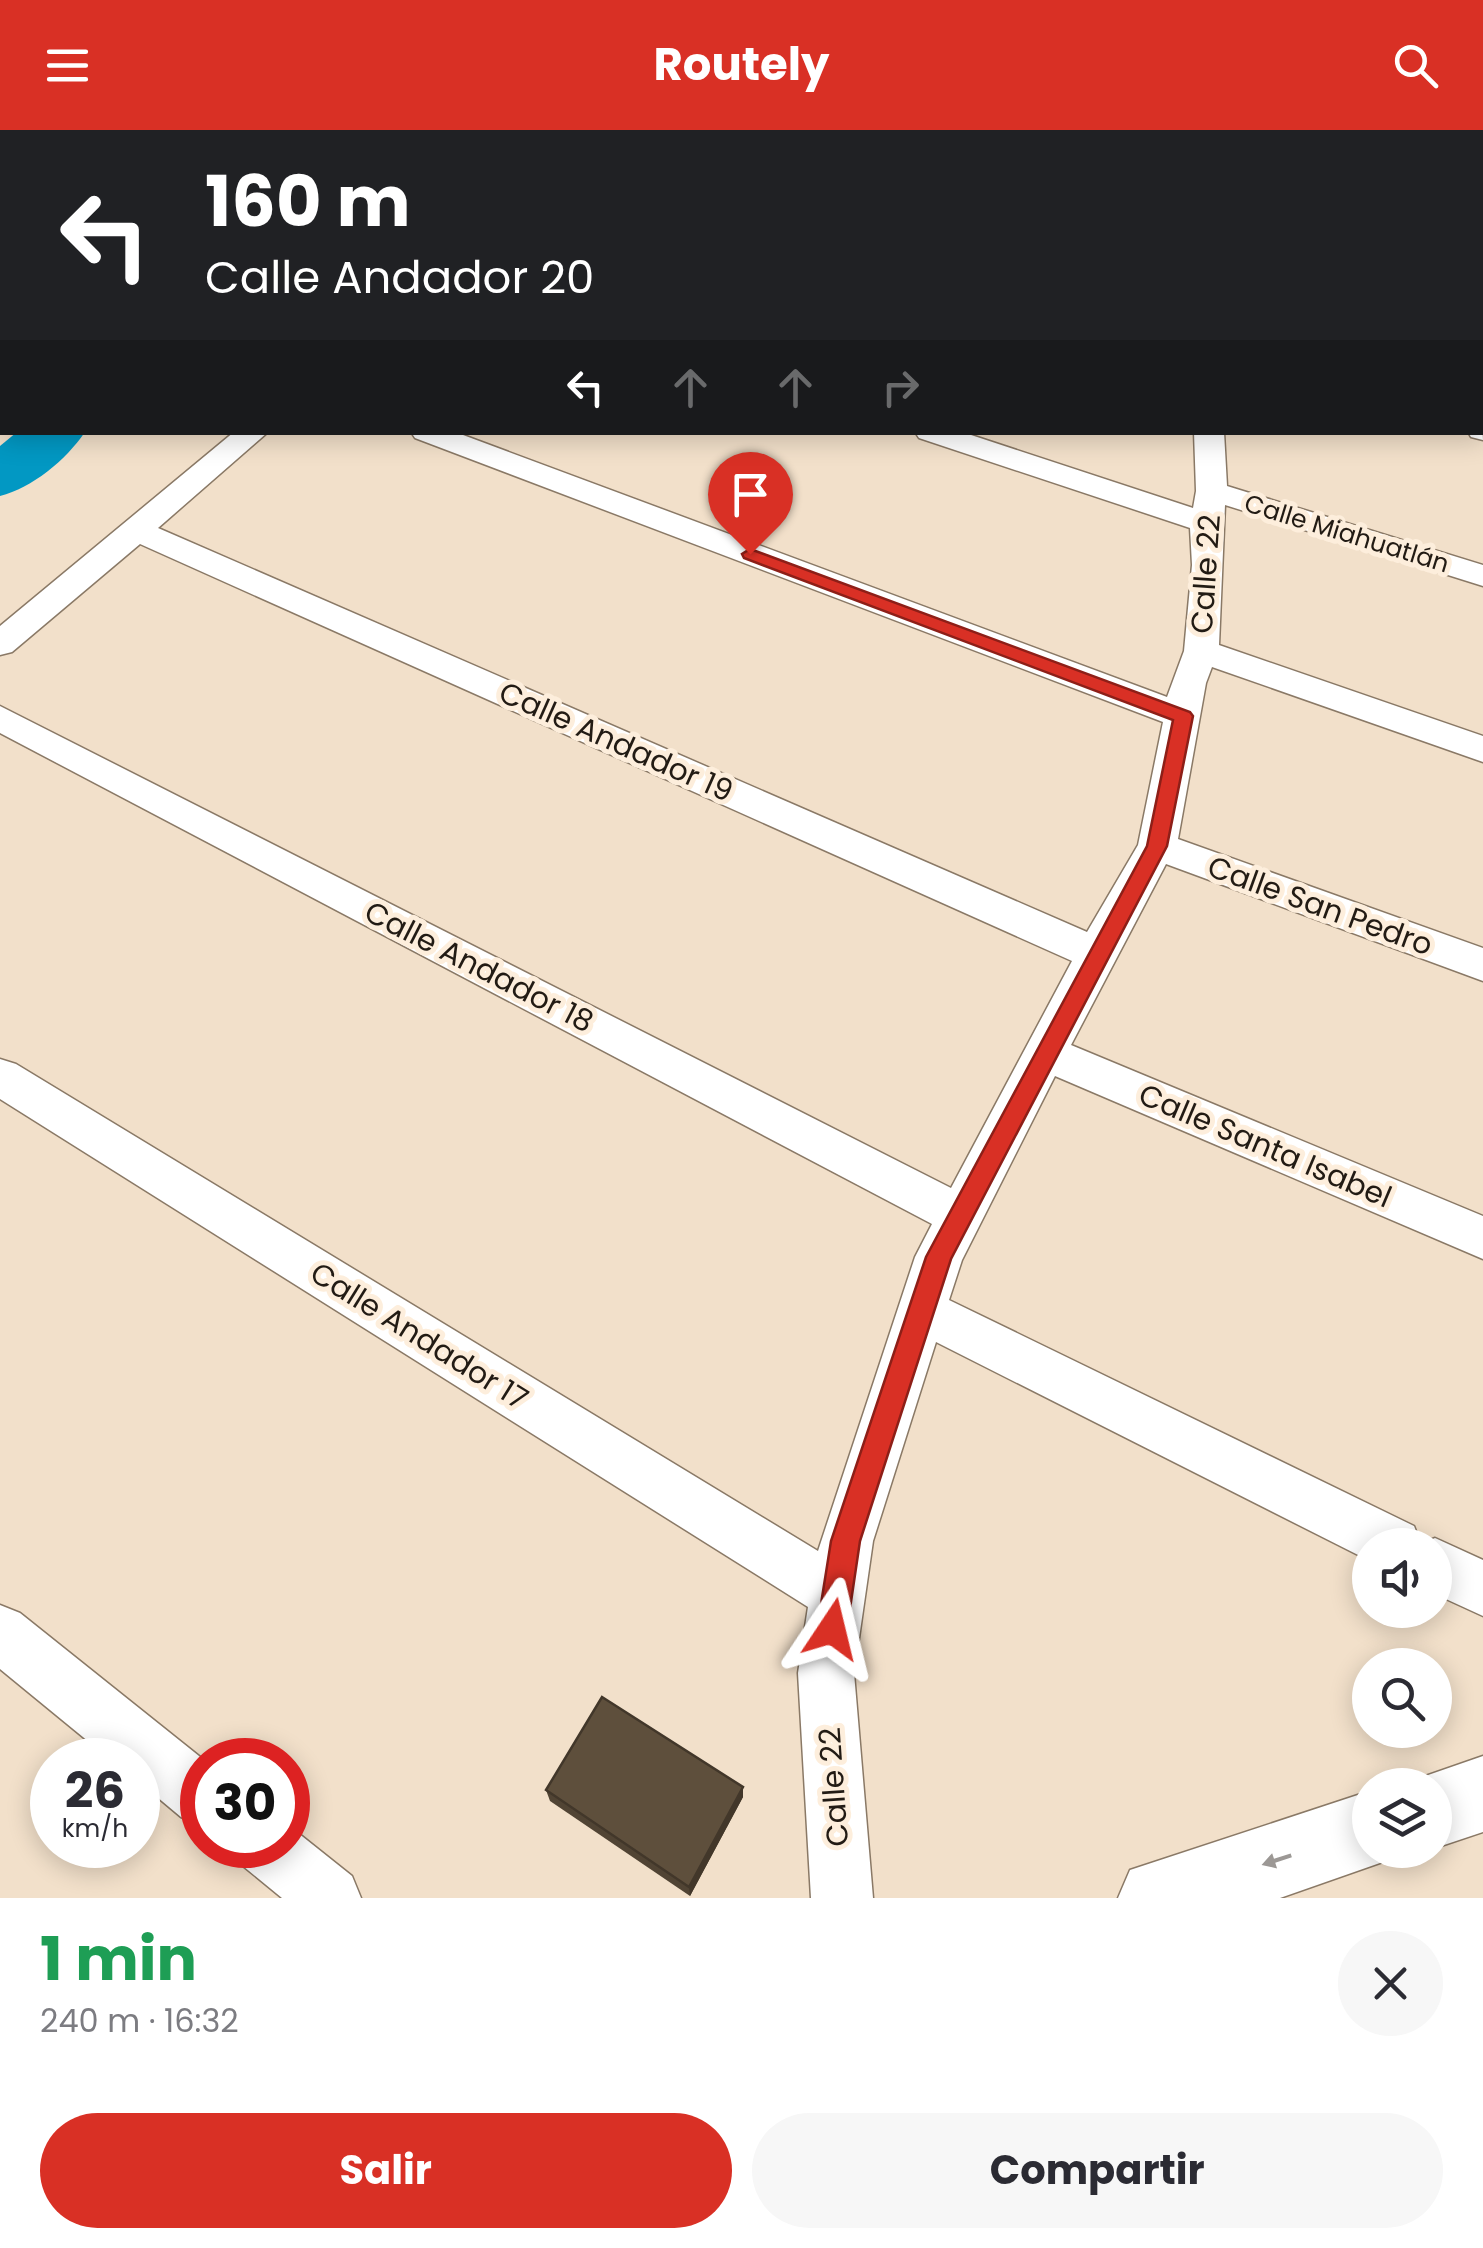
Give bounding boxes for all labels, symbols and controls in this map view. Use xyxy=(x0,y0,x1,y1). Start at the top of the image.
text: Routely xyxy=(653,33,830,96)
icon: menu xyxy=(40,38,95,93)
icon: search xyxy=(1388,38,1443,93)
text: 160 m xyxy=(205,152,411,251)
icon: left xyxy=(40,170,170,300)
text: Calle Andador 20 xyxy=(205,246,594,309)
icon: left xyxy=(558,360,613,415)
icon: ahead xyxy=(663,360,718,415)
icon: ahead xyxy=(768,360,823,415)
icon: right xyxy=(873,360,928,415)
pin xyxy=(708,452,793,555)
icon: arrive xyxy=(723,467,778,522)
street label: Calle Miahuatlán xyxy=(1240,486,1453,581)
street label: Calle 22 xyxy=(1180,513,1231,635)
street label: Calle Andador 19 xyxy=(492,671,740,812)
street label: Calle San Pedro xyxy=(1202,845,1439,966)
street label: Calle Andador 18 xyxy=(357,890,601,1043)
street label: Calle Santa Isabel xyxy=(1132,1073,1398,1218)
street label: Calle Andador 17 xyxy=(302,1251,536,1420)
map controls xyxy=(1352,1528,1452,1868)
button: sound xyxy=(1352,1528,1452,1628)
position arrow xyxy=(780,1577,884,1681)
button: search xyxy=(1352,1648,1452,1748)
street label: Calle 22 xyxy=(808,1726,859,1848)
speed limit sign: 30 xyxy=(180,1738,310,1868)
text: 26 xyxy=(65,1755,125,1826)
button: layers xyxy=(1352,1768,1452,1868)
text: km/h xyxy=(62,1811,128,1846)
one-way arrow xyxy=(1262,1853,1292,1868)
text: 1 min xyxy=(40,1917,197,2001)
button: close xyxy=(1338,1931,1443,2036)
text: 240 m · 16:32 xyxy=(40,1998,239,2043)
button: Salir xyxy=(40,2113,732,2228)
button: Compartir xyxy=(752,2113,1443,2228)

